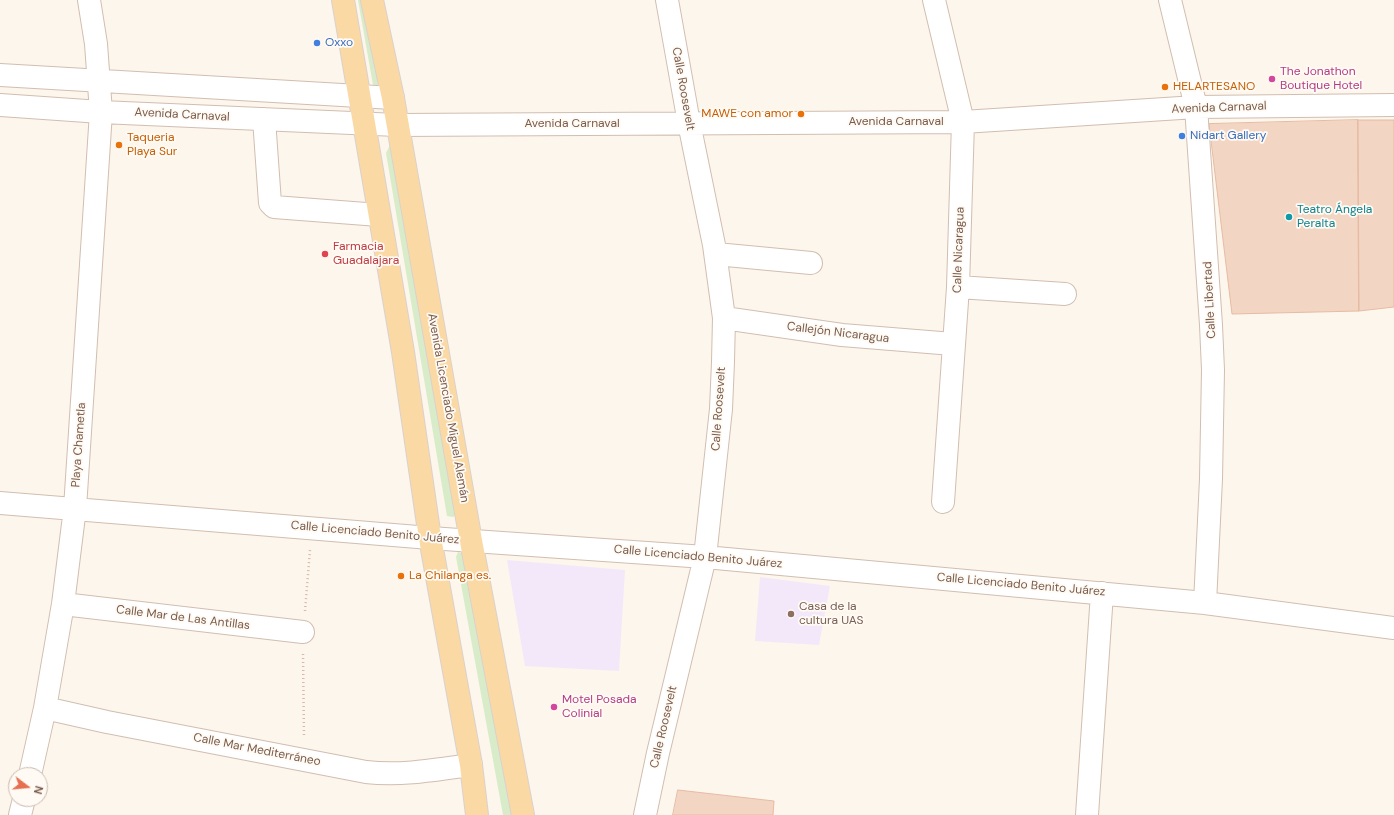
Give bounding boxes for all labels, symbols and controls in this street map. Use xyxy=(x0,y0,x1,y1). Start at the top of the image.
place label: Oxxo xyxy=(325,36,353,50)
marker: Oxxo xyxy=(312,38,322,48)
street label: Calle Roosevelt xyxy=(669,46,697,132)
place label: The Jonathon Boutique Hotel xyxy=(1280,65,1362,93)
marker: The Jonathon Boutique Hotel xyxy=(1267,74,1277,84)
place label: HELARTESANO xyxy=(1173,80,1255,94)
marker: HELARTESANO xyxy=(1160,82,1170,92)
street label: Avenida Carnaval xyxy=(1171,99,1267,117)
street label: Avenida Carnaval xyxy=(134,105,230,125)
place label: MAWE con amor xyxy=(701,107,793,121)
marker: MAWE con amor xyxy=(796,109,806,119)
street label: Avenida Carnaval xyxy=(848,115,944,129)
street label: Avenida Carnaval xyxy=(524,117,620,131)
place label: Nidart Gallery xyxy=(1190,129,1266,143)
place label: Taqueria Playa Sur xyxy=(127,131,177,159)
marker: Nidart Gallery xyxy=(1177,131,1187,141)
marker: Taqueria Playa Sur xyxy=(114,140,124,150)
place label: Teatro Ángela Peralta xyxy=(1297,203,1372,231)
street label: Calle Nicaragua xyxy=(950,207,968,293)
marker: Teatro Ángela Peralta xyxy=(1284,212,1294,222)
place label: Farmacia Guadalajara xyxy=(333,240,399,268)
marker: Farmacia Guadalajara xyxy=(320,249,330,259)
street label: Calle Libertad xyxy=(1201,261,1219,339)
street label: Avenida Licenciado Miguel Alemán xyxy=(424,312,472,504)
street label: Callejón Nicaragua xyxy=(786,320,890,346)
street label: Calle Roosevelt xyxy=(709,366,729,452)
street label: Playa Chametla xyxy=(69,402,89,488)
street label: Calle Licenciado Benito Juárez xyxy=(290,518,460,548)
street label: Calle Licenciado Benito Juárez xyxy=(613,542,783,572)
place label: La Chilanga es. xyxy=(409,569,491,583)
street label: Calle Licenciado Benito Juárez xyxy=(936,570,1106,600)
marker: La Chilanga es. xyxy=(396,571,406,581)
place label: Casa de la cultura UAS xyxy=(799,600,864,628)
street label: Calle Mar de Las Antillas xyxy=(115,603,251,633)
marker: Casa de la cultura UAS xyxy=(786,609,796,619)
street label: Calle Roosevelt xyxy=(648,684,680,770)
place label: Motel Posada Colinial xyxy=(562,693,637,721)
marker: Motel Posada Colinial xyxy=(549,702,559,712)
street label: Calle Mar Mediterráneo xyxy=(192,731,322,769)
north arrow xyxy=(8,767,48,807)
text: N xyxy=(31,784,46,796)

